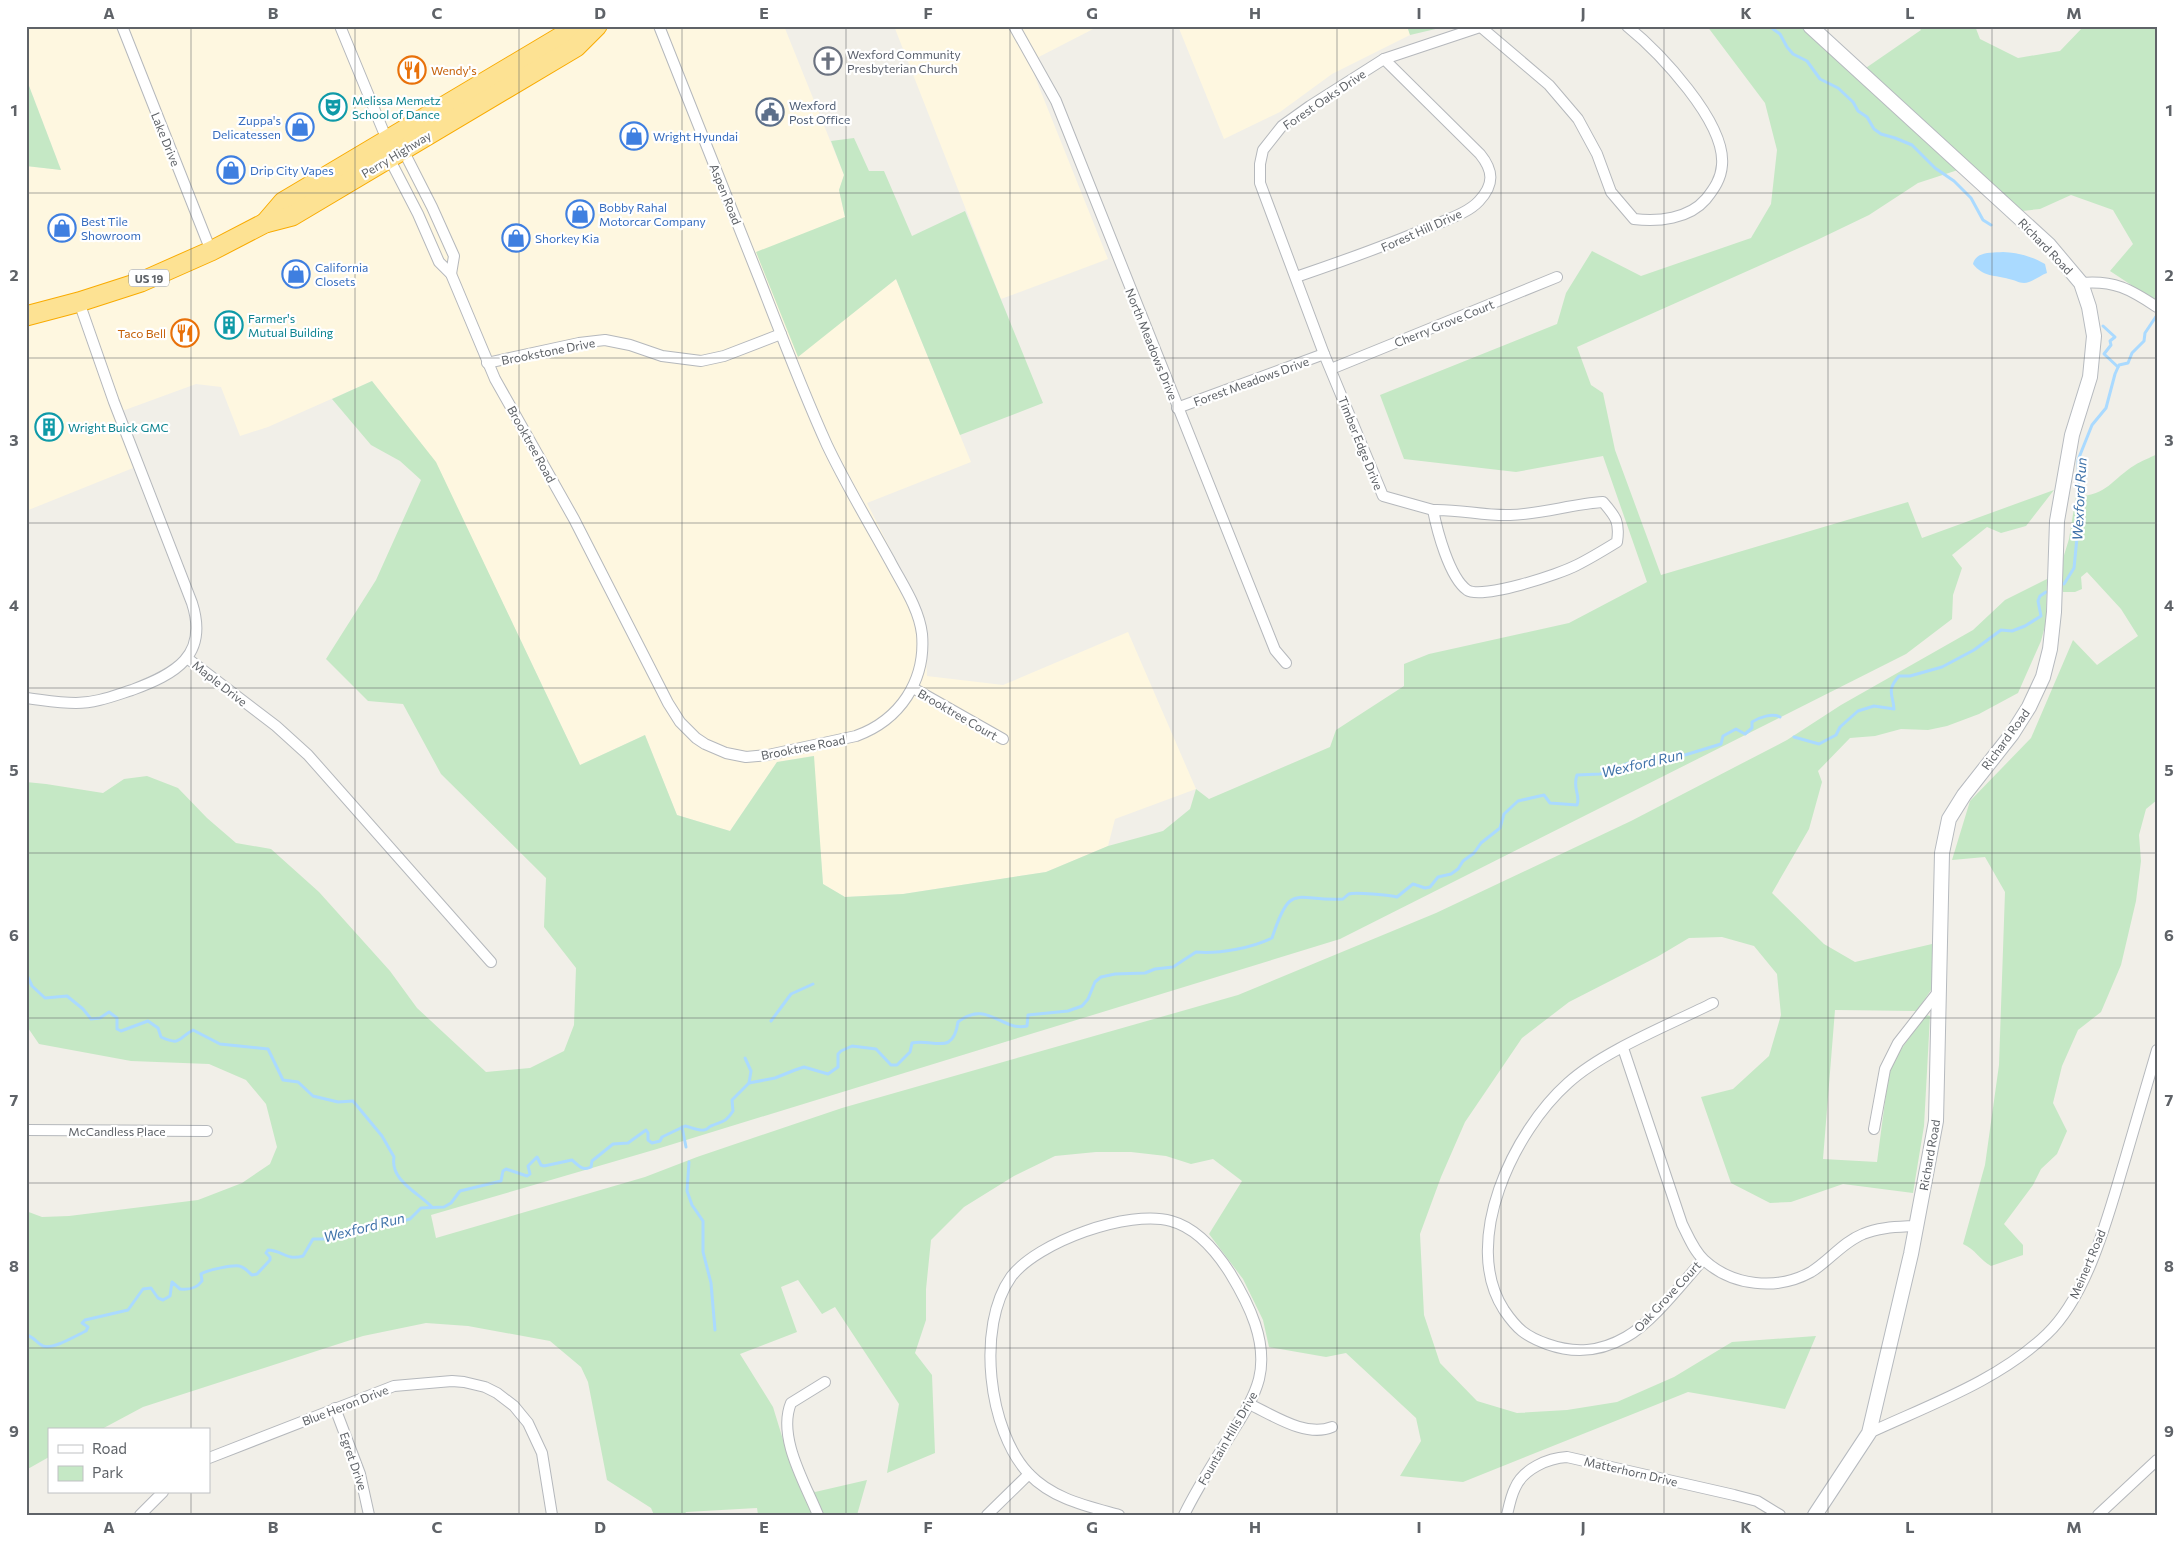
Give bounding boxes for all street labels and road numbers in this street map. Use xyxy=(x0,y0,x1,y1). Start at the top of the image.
street label: Forest Oaks Drive xyxy=(1280,66,1368,132)
street label: Lake Drive xyxy=(149,110,183,168)
street label: Perry Highway xyxy=(359,128,433,180)
street label: Aspen Road xyxy=(707,162,745,227)
street label: Forest Hill Drive xyxy=(1378,206,1464,254)
street label: Richard Road xyxy=(2016,215,2076,277)
road number: US 19 xyxy=(129,270,169,286)
street label: North Meadows Drive xyxy=(1123,286,1181,402)
street label: Cherry Grove Court xyxy=(1392,297,1496,349)
street label: Brookstone Drive xyxy=(500,335,596,367)
street label: Forest Meadows Drive xyxy=(1191,354,1311,408)
street label: Timber Edge Drive xyxy=(1336,394,1386,492)
street label: Brooktree Road xyxy=(505,403,559,485)
street label: Maple Drive xyxy=(190,657,250,709)
street label: Brooktree Court xyxy=(916,686,1000,742)
street label: Richard Road xyxy=(1978,706,2032,772)
street label: Brooktree Road xyxy=(760,732,846,762)
street label: Richard Road xyxy=(1916,1118,1942,1192)
street label: McCandless Place xyxy=(68,1124,166,1138)
street label: Meinert Road xyxy=(2066,1227,2108,1301)
street label: Oak Grove Court xyxy=(1631,1258,1703,1334)
street label: Blue Heron Drive xyxy=(300,1382,390,1428)
street label: Fountain Hills Drive xyxy=(1195,1389,1259,1487)
street label: Egret Drive xyxy=(338,1430,370,1492)
street label: Matterhorn Drive xyxy=(1583,1453,1679,1489)

